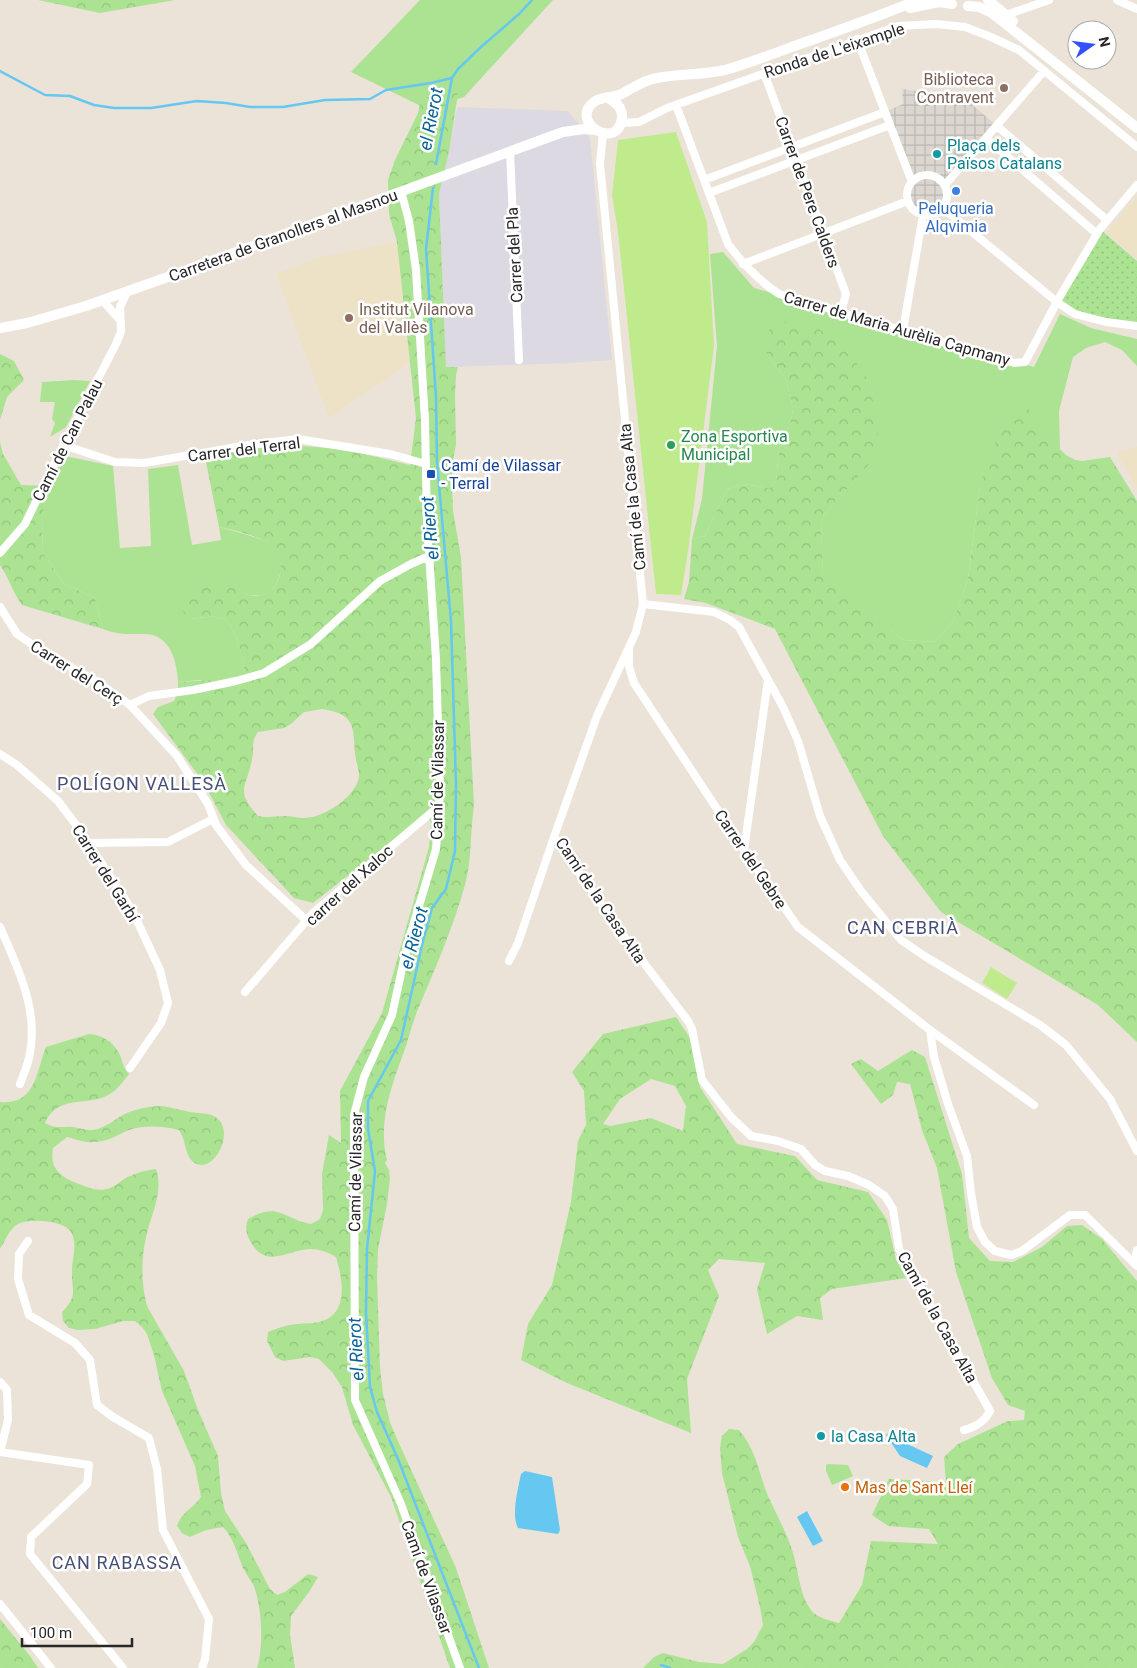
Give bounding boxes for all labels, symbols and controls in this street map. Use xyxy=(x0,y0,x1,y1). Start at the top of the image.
street label: Ronda de L'eixample xyxy=(762,19,907,82)
north arrow xyxy=(1067,20,1117,70)
text: N xyxy=(1096,35,1114,49)
place label: Biblioteca Contravent xyxy=(916,70,994,107)
marker: Biblioteca Contravent xyxy=(998,82,1010,94)
water label: el Rierot xyxy=(414,85,447,152)
street label: Carrer de Pere Calders xyxy=(771,114,844,270)
place label: Plaça dels Països Catalans xyxy=(947,136,1062,173)
marker: Plaça dels Països Catalans xyxy=(931,148,943,160)
street label: Carretera de Granollers al Masnou xyxy=(166,185,400,286)
marker: Peluqueria Alqvimia xyxy=(950,185,962,197)
place label: Peluqueria Alqvimia xyxy=(918,199,994,236)
street label: Carrer del Pla xyxy=(503,207,526,303)
street label: Carrer de Maria Aurèlia Capmany xyxy=(782,287,1013,370)
place label: Institut Vilanova del Vallès xyxy=(359,300,474,337)
marker: Institut Vilanova del Vallès xyxy=(343,312,355,324)
street label: Camí de Can Palau xyxy=(28,376,106,505)
street label: Camí de la Casa Alta xyxy=(615,423,650,571)
place label: Zona Esportiva Municipal xyxy=(681,427,788,464)
street label: Carrer del Terral xyxy=(187,433,301,466)
marker: Zona Esportiva Municipal xyxy=(665,439,677,451)
place label: Camí de Vilassar - Terral xyxy=(441,456,561,493)
marker: Camí de Vilassar - Terral xyxy=(425,468,437,480)
water label: el Rierot xyxy=(416,495,443,561)
street label: Carrer del Cerç xyxy=(27,636,127,708)
street label: Camí de Vilassar xyxy=(427,719,448,840)
district label: POLÍGON VALLESÀ xyxy=(57,773,227,794)
street label: Carrer del Gebre xyxy=(711,806,791,912)
street label: Carrer del Garbí xyxy=(68,821,144,926)
street label: Camí de la Casa Alta xyxy=(551,834,650,967)
street label: carrer del Xaloc xyxy=(302,841,397,930)
water label: el Rierot xyxy=(395,904,432,971)
district label: CAN CEBRIÀ xyxy=(847,917,959,938)
street label: Camí de Vilassar xyxy=(345,1111,366,1232)
street label: Camí de la Casa Alta xyxy=(894,1248,982,1386)
water label: el Rierot xyxy=(343,1316,368,1381)
place label: la Casa Alta xyxy=(831,1427,916,1446)
marker: la Casa Alta xyxy=(815,1430,827,1442)
place label: Mas de Sant Lleí xyxy=(855,1478,974,1497)
marker: Mas de Sant Lleí xyxy=(839,1481,851,1493)
street label: Camí de Vilassar xyxy=(397,1518,456,1637)
district label: CAN RABASSA xyxy=(52,1552,182,1573)
scale bar xyxy=(22,1616,132,1648)
text: 100 m xyxy=(30,1624,72,1642)

